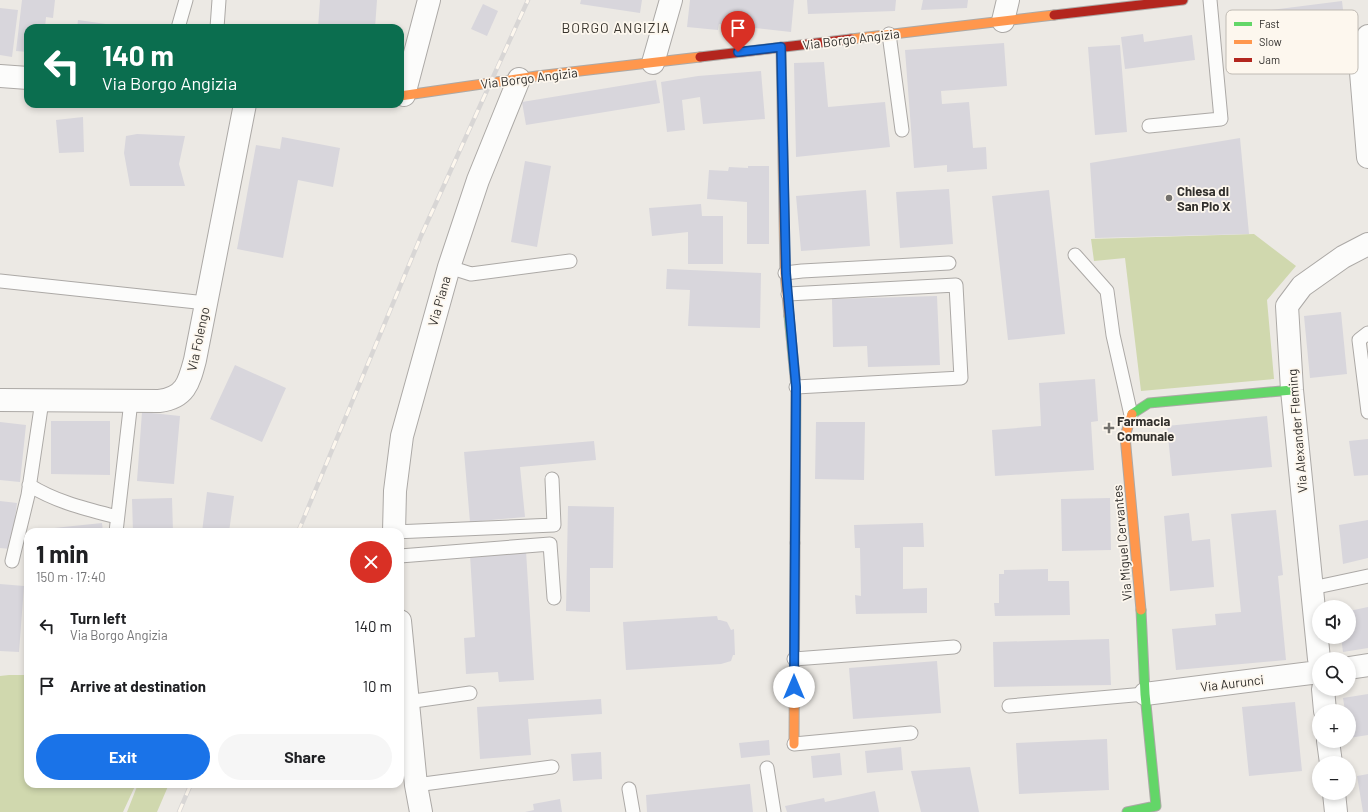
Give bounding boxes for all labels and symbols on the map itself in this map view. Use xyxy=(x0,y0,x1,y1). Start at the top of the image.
legend xyxy=(1226,10,1358,74)
pin xyxy=(721,11,755,52)
text: Fast xyxy=(1259,17,1280,30)
district label: BORGO ANGIZIA xyxy=(561,19,671,36)
street label: Via Borgo Angizia xyxy=(802,25,900,53)
text: Slow xyxy=(1259,35,1282,48)
text: Jam xyxy=(1259,53,1280,66)
street label: Via Borgo Angizia xyxy=(480,64,578,92)
place label: Chiesa di San Pio X xyxy=(1177,183,1230,214)
marker: Chiesa di San Pio X xyxy=(1164,193,1174,203)
street label: Via Piana xyxy=(424,274,454,328)
street label: Via Folengo xyxy=(183,305,213,373)
street label: Via Alexander Fleming xyxy=(1284,368,1310,494)
place label: Farmacia Comunale xyxy=(1117,413,1174,444)
marker: Farmacia Comunale xyxy=(1104,423,1114,433)
street label: Via Miguel Cervantes xyxy=(1109,484,1135,602)
position arrow xyxy=(773,666,815,708)
street label: Via Aurunci xyxy=(1199,671,1265,695)

